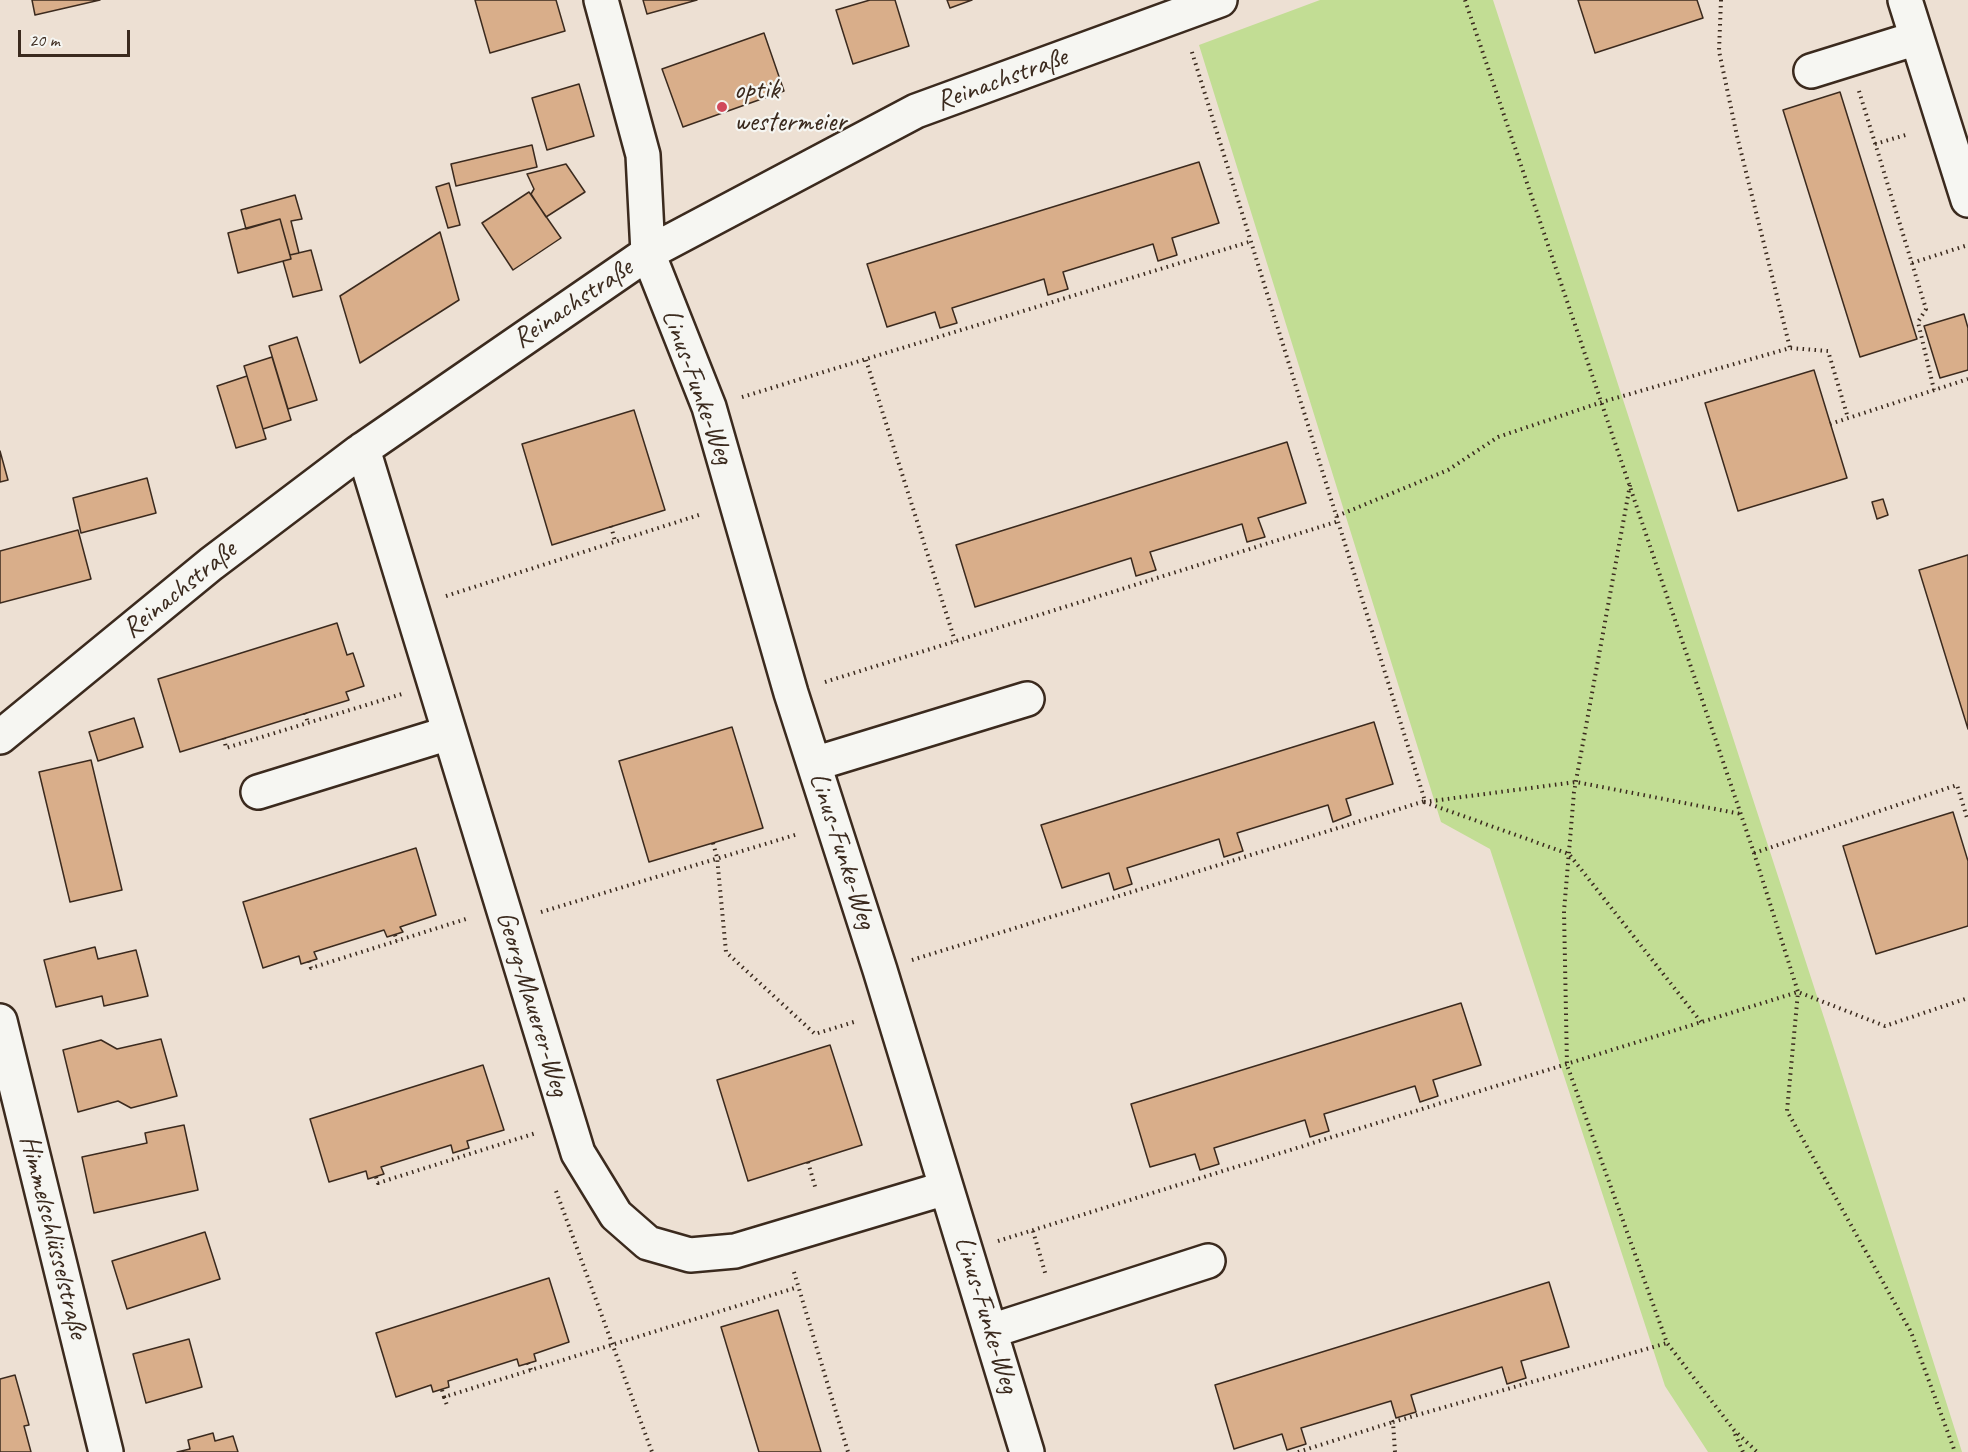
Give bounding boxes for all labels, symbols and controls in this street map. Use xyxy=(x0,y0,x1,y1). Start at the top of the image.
scale bar xyxy=(21,18,134,56)
text: 20 m xyxy=(29,29,60,51)
street label: Reinachstraße xyxy=(932,41,1072,119)
place label: optik westermeier xyxy=(734,74,846,140)
marker: optik westermeier xyxy=(715,100,729,114)
street label: Reinachstraße xyxy=(507,252,639,356)
street label: Linus-Funke-Weg xyxy=(653,305,741,469)
street label: Reinachstraße xyxy=(116,534,244,646)
street label: Linus-Funke-Weg xyxy=(801,769,883,933)
street label: Georg-Mauerer-Weg xyxy=(488,908,576,1100)
street label: Himmelschlüsselstraße xyxy=(11,1132,95,1342)
street label: Linus-Funke-Weg xyxy=(946,1232,1026,1398)

